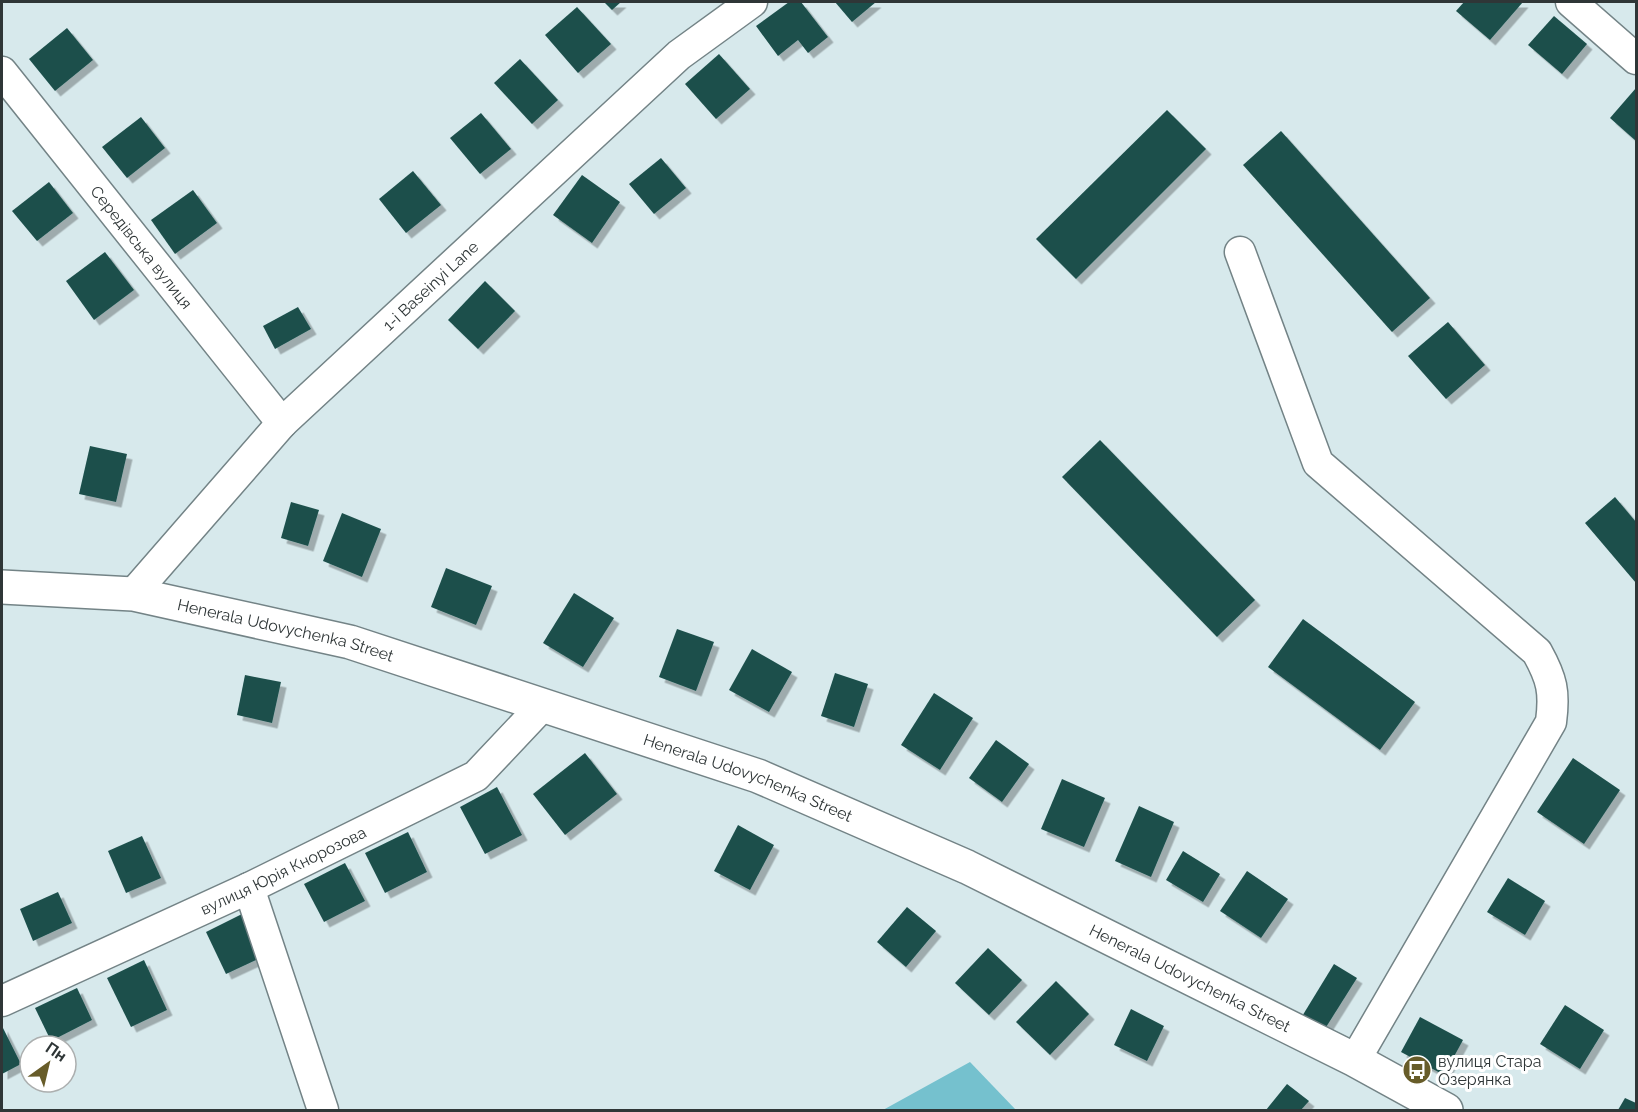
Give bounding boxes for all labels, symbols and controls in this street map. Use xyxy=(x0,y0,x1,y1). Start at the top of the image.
street label: Середівська вулиця xyxy=(86,182,196,313)
street label: 1-i Baseinyi Lane xyxy=(379,237,482,335)
street label: Henerala Udovychenka Street xyxy=(176,595,397,666)
street label: Henerala Udovychenka Street xyxy=(641,730,856,826)
street label: вулиця Юрія Кнорозова xyxy=(198,823,369,919)
street label: Henerala Udovychenka Street xyxy=(1086,920,1294,1037)
north arrow xyxy=(18,1034,78,1094)
text: Пн xyxy=(42,1038,70,1066)
place label: вулиця Стара Озерянка xyxy=(1438,1052,1541,1089)
bus stop icon: вулиця Стара Озерянка xyxy=(1401,1054,1433,1086)

